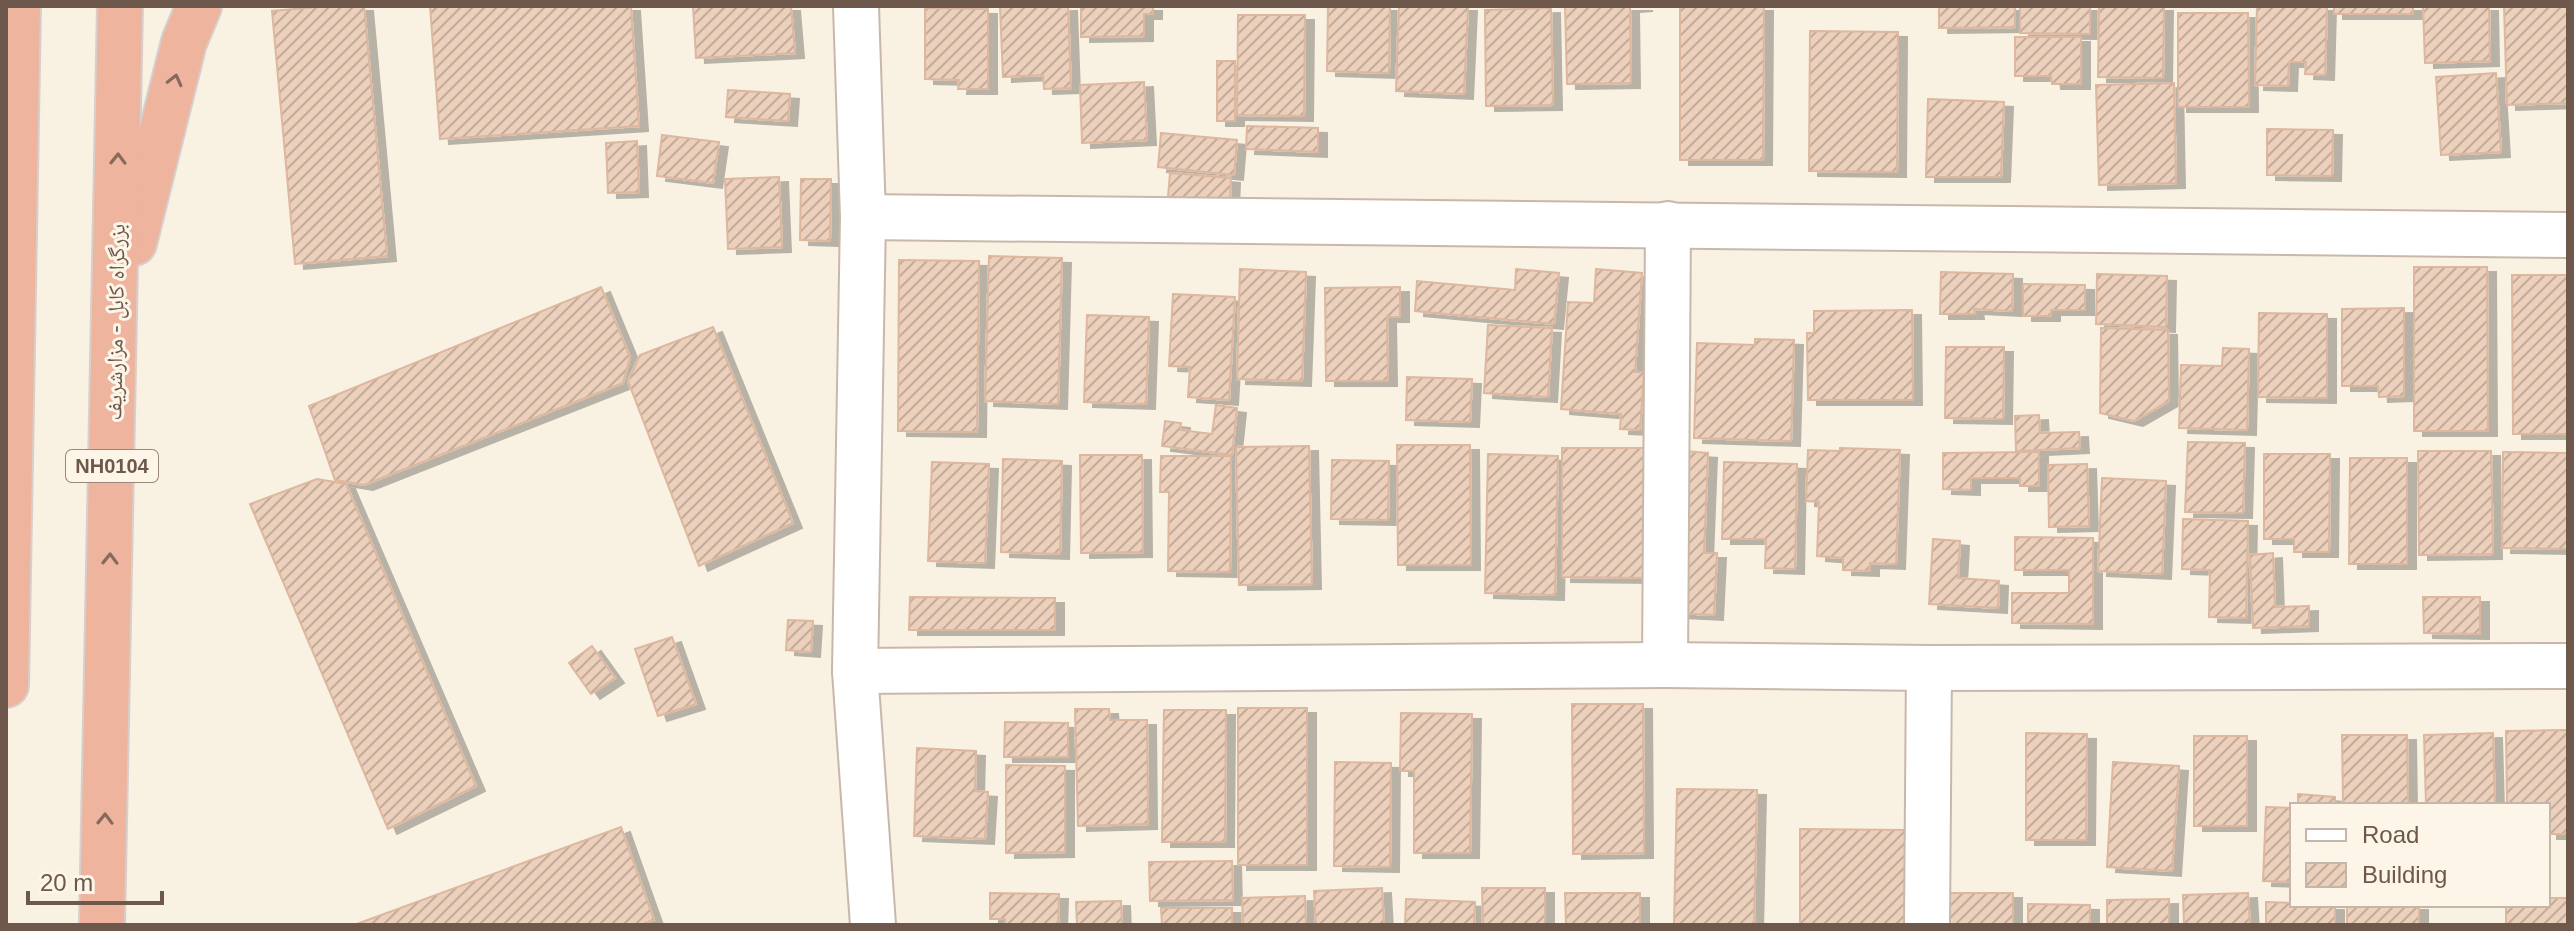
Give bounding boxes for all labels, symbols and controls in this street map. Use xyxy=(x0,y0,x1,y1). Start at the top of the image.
one-way arrow xyxy=(165,74,182,87)
one-way arrow xyxy=(109,152,126,165)
street label: بزرگراه کابل - مزارشریف xyxy=(101,224,131,421)
road number: NH0104 xyxy=(66,450,158,482)
one-way arrow xyxy=(101,552,119,565)
legend xyxy=(2290,803,2550,907)
one-way arrow xyxy=(96,812,113,825)
text: Road xyxy=(2362,821,2419,848)
scale bar xyxy=(28,855,162,905)
text: Building xyxy=(2362,861,2447,888)
text: 20 m xyxy=(40,869,93,896)

